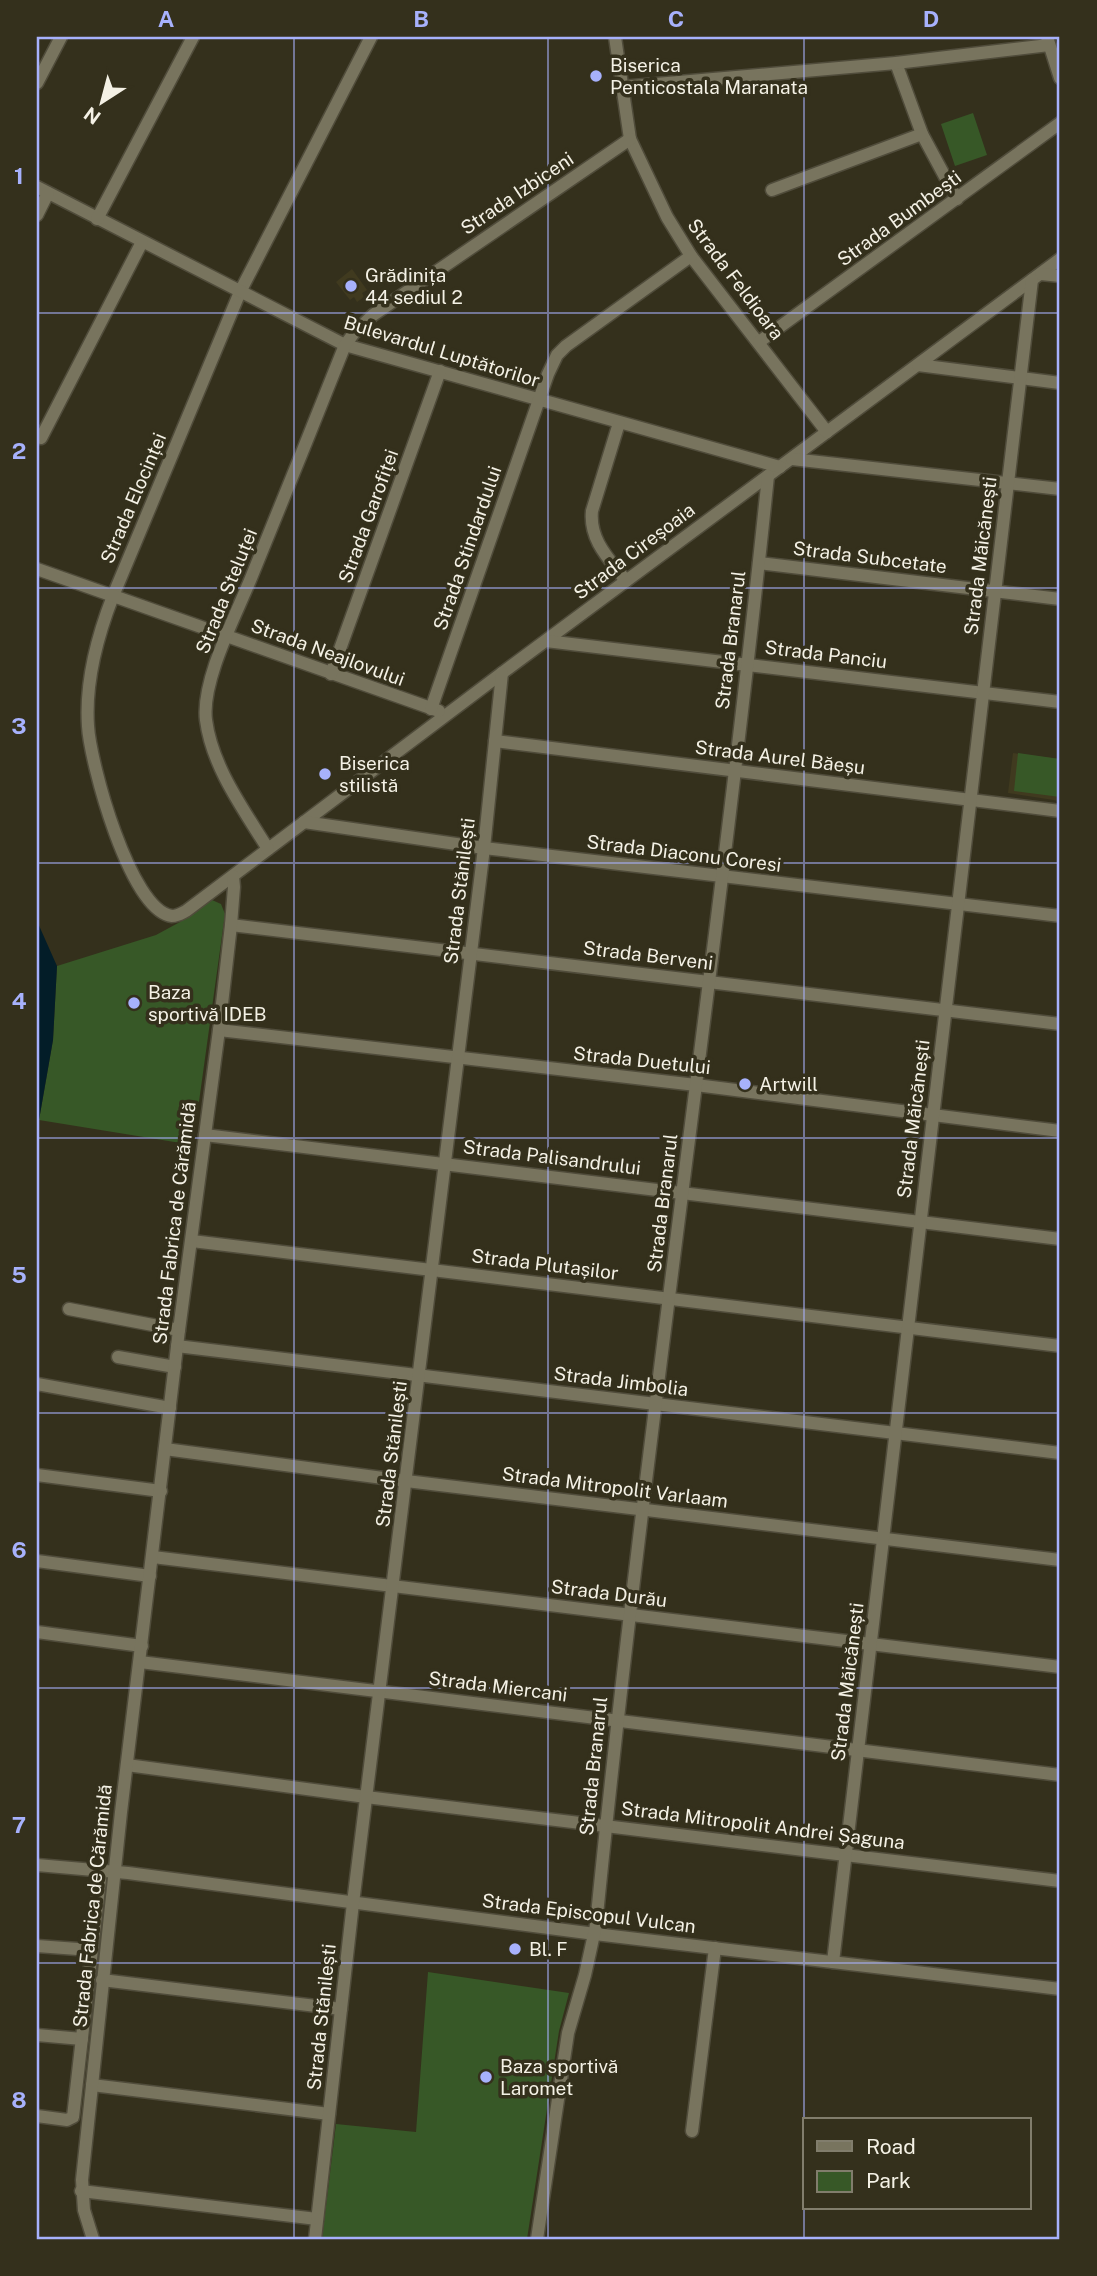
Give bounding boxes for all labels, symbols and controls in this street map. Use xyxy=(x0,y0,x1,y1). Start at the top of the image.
text: A xyxy=(158,5,175,32)
text: B xyxy=(413,5,429,32)
text: C xyxy=(668,5,684,32)
text: D xyxy=(923,5,939,32)
place label: Biserica Penticostala Maranata xyxy=(610,54,808,98)
north arrow xyxy=(66,66,136,136)
marker: Biserica Penticostala Maranata xyxy=(588,68,604,84)
text: N xyxy=(80,102,104,129)
street label: Strada Izbiceni xyxy=(457,147,577,239)
text: 1 xyxy=(14,162,24,189)
street label: Strada Bumbești xyxy=(833,166,965,270)
street label: Strada Feldioara xyxy=(683,214,789,344)
place label: Grădinița 44 sediul 2 xyxy=(365,264,463,308)
marker: Grădinița 44 sediul 2 xyxy=(343,278,359,294)
street label: Bulevardul Luptătorilor xyxy=(341,311,543,391)
street label: Strada Elocinței xyxy=(96,429,170,567)
text: 2 xyxy=(12,437,26,464)
street label: Strada Garofiței xyxy=(334,446,402,586)
street label: Strada Stindardului xyxy=(429,463,505,633)
street label: Strada Măicănești xyxy=(959,475,1001,637)
street label: Strada Cireșoaia xyxy=(569,498,699,604)
street label: Strada Steluței xyxy=(191,525,261,657)
street label: Strada Subcetate xyxy=(792,537,948,577)
street label: Strada Branarul xyxy=(711,569,749,711)
street label: Strada Neajlovului xyxy=(248,614,408,690)
street label: Strada Panciu xyxy=(764,636,888,672)
text: 3 xyxy=(11,712,27,739)
street label: Strada Aurel Băeșu xyxy=(694,736,866,778)
place label: Biserica stilistă xyxy=(339,752,410,796)
marker: Biserica stilistă xyxy=(317,766,333,782)
street label: Strada Stănilești xyxy=(439,817,479,965)
street label: Strada Diaconu Coresi xyxy=(585,830,783,876)
street label: Strada Berveni xyxy=(582,936,714,974)
place label: Baza sportivă IDEB xyxy=(148,981,267,1025)
text: 4 xyxy=(11,987,27,1014)
marker: Baza sportivă IDEB xyxy=(126,995,142,1011)
street label: Strada Măicănești xyxy=(892,1038,934,1200)
street label: Strada Duetului xyxy=(572,1042,712,1078)
place label: Artwill xyxy=(759,1073,818,1095)
marker: Artwill xyxy=(737,1076,753,1092)
street label: Strada Fabrica de Cărămidă xyxy=(148,1100,200,1346)
street label: Strada Branarul xyxy=(643,1132,681,1274)
street label: Strada Palisandrului xyxy=(462,1135,642,1179)
street label: Strada Plutașilor xyxy=(470,1244,620,1284)
text: 5 xyxy=(11,1261,27,1288)
street label: Strada Jimbolia xyxy=(552,1362,690,1400)
street label: Strada Stănilești xyxy=(371,1380,411,1528)
street label: Strada Mitropolit Varlaam xyxy=(501,1462,729,1512)
text: 6 xyxy=(11,1536,27,1563)
street label: Strada Durău xyxy=(550,1575,668,1611)
street label: Strada Măicănești xyxy=(826,1601,868,1763)
street label: Strada Miercani xyxy=(427,1667,569,1705)
street label: Strada Branarul xyxy=(575,1695,611,1837)
street label: Strada Fabrica de Cărămidă xyxy=(68,1783,116,2029)
street label: Strada Mitropolit Andrei Șaguna xyxy=(620,1797,906,1853)
text: 7 xyxy=(12,1811,26,1838)
street label: Strada Episcopul Vulcan xyxy=(481,1889,697,1937)
place label: Bl. F xyxy=(529,1938,568,1960)
marker: Bl. F xyxy=(507,1941,523,1957)
street label: Strada Stănilești xyxy=(302,1943,340,2091)
place label: Baza sportivă Laromet xyxy=(500,2055,618,2099)
marker: Baza sportivă Laromet xyxy=(478,2069,494,2085)
text: 8 xyxy=(11,2086,27,2113)
legend xyxy=(803,2118,1030,2210)
text: Road xyxy=(866,2134,916,2159)
text: Park xyxy=(866,2168,911,2193)

